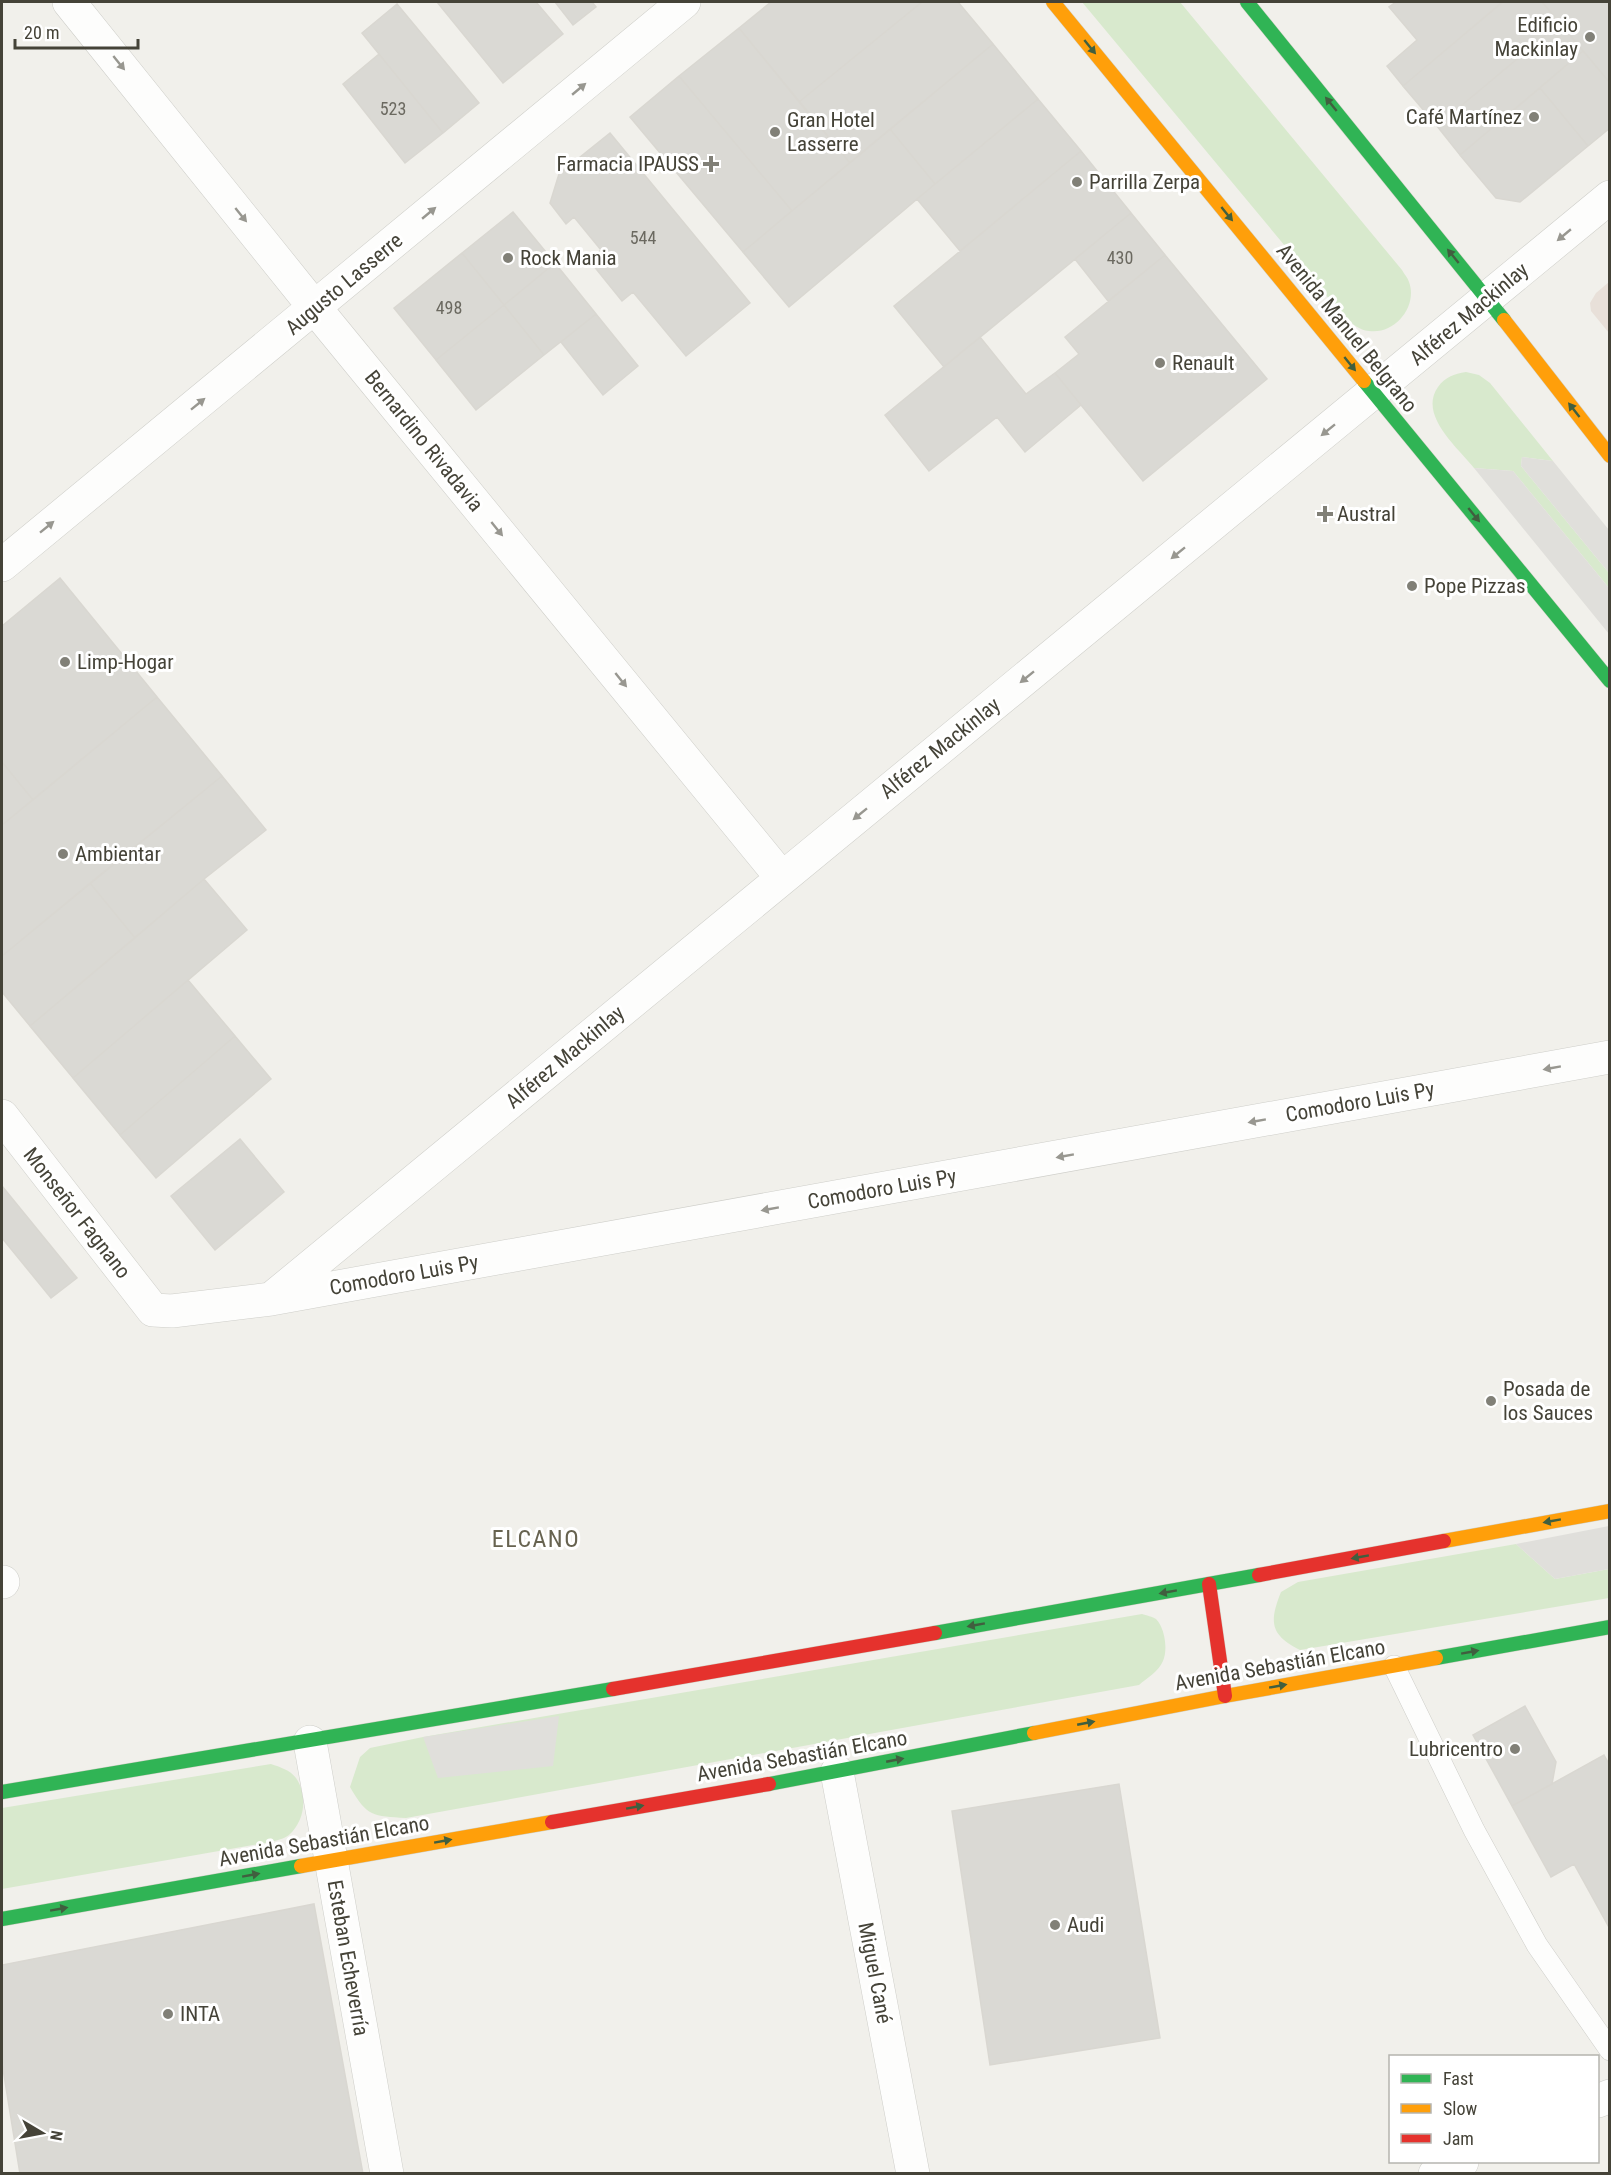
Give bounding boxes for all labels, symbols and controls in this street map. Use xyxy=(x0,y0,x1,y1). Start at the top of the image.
scale bar xyxy=(15,12,138,50)
place label: Edificio Mackinlay xyxy=(1494,13,1578,61)
text: 20 m xyxy=(24,22,59,43)
marker: Edificio Mackinlay xyxy=(1583,30,1597,44)
one-way arrow xyxy=(1083,39,1096,55)
one-way arrow xyxy=(112,56,125,71)
one-way arrow xyxy=(571,82,587,95)
one-way arrow xyxy=(1325,97,1337,112)
house number: 523 xyxy=(380,98,406,119)
place label: Café Martínez xyxy=(1406,105,1522,129)
place label: Gran Hotel Lasserre xyxy=(787,108,875,156)
marker: Café Martínez xyxy=(1527,110,1541,124)
marker: Gran Hotel Lasserre xyxy=(768,125,782,139)
place label: Farmacia IPAUSS xyxy=(557,152,699,176)
marker: Farmacia IPAUSS xyxy=(704,157,718,171)
place label: Parrilla Zerpa xyxy=(1089,170,1200,194)
marker: Parrilla Zerpa xyxy=(1070,175,1084,189)
one-way arrow xyxy=(1220,206,1233,222)
one-way arrow xyxy=(421,207,436,220)
one-way arrow xyxy=(235,208,247,223)
house number: 544 xyxy=(630,227,656,248)
street label: Augusto Lasserre xyxy=(281,228,407,340)
one-way arrow xyxy=(1556,228,1572,241)
street label: Avenida Manuel Belgrano xyxy=(1272,239,1422,417)
place label: Rock Mania xyxy=(520,246,617,270)
house number: 430 xyxy=(1107,247,1133,268)
one-way arrow xyxy=(1447,249,1460,264)
marker: Rock Mania xyxy=(501,251,515,265)
street label: Alférez Mackinlay xyxy=(1405,257,1533,370)
house number: 498 xyxy=(436,297,462,318)
place label: Renault xyxy=(1172,351,1234,375)
marker: Renault xyxy=(1153,356,1167,370)
one-way arrow xyxy=(1344,357,1356,372)
street label: Bernardino Rivadavia xyxy=(360,366,488,516)
one-way arrow xyxy=(190,398,205,411)
one-way arrow xyxy=(1568,402,1580,417)
one-way arrow xyxy=(1321,423,1336,435)
place label: Austral xyxy=(1337,502,1396,526)
marker: Austral xyxy=(1318,507,1332,521)
one-way arrow xyxy=(1467,507,1480,522)
one-way arrow xyxy=(39,521,55,534)
one-way arrow xyxy=(490,522,503,537)
one-way arrow xyxy=(1170,547,1186,560)
place label: Pope Pizzas xyxy=(1424,574,1526,598)
marker: Pope Pizzas xyxy=(1405,579,1419,593)
place label: Limp-Hogar xyxy=(77,650,174,674)
marker: Limp-Hogar xyxy=(58,655,72,669)
one-way arrow xyxy=(1020,670,1035,683)
one-way arrow xyxy=(614,672,627,688)
street label: Alférez Mackinlay xyxy=(875,692,1005,804)
one-way arrow xyxy=(853,807,868,820)
place label: Ambientar xyxy=(75,842,161,866)
marker: Ambientar xyxy=(56,847,70,861)
street label: Alférez Mackinlay xyxy=(501,1000,629,1113)
one-way arrow xyxy=(1542,1064,1561,1073)
street label: Comodoro Luis Py xyxy=(1284,1077,1437,1127)
one-way arrow xyxy=(1247,1117,1266,1126)
street label: Monseñor Fagnano xyxy=(19,1143,135,1283)
one-way arrow xyxy=(1055,1152,1074,1161)
street label: Comodoro Luis Py xyxy=(806,1164,959,1214)
one-way arrow xyxy=(760,1205,779,1214)
street label: Comodoro Luis Py xyxy=(328,1250,481,1300)
place label: Posada de los Sauces xyxy=(1503,1377,1593,1425)
marker: Posada de los Sauces xyxy=(1484,1394,1498,1408)
one-way arrow xyxy=(1542,1517,1561,1526)
district label: ELCANO xyxy=(492,1525,580,1553)
one-way arrow xyxy=(1351,1553,1370,1562)
one-way arrow xyxy=(1159,1587,1178,1596)
one-way arrow xyxy=(967,1621,986,1630)
street label: Avenida Sebastián Elcano xyxy=(1173,1635,1387,1695)
one-way arrow xyxy=(1460,1647,1479,1656)
one-way arrow xyxy=(1268,1681,1287,1690)
one-way arrow xyxy=(1077,1718,1096,1727)
street label: Avenida Sebastián Elcano xyxy=(695,1726,909,1786)
place label: Lubricentro xyxy=(1409,1737,1503,1761)
marker: Lubricentro xyxy=(1508,1742,1522,1756)
one-way arrow xyxy=(885,1755,904,1764)
one-way arrow xyxy=(626,1803,645,1812)
street label: Avenida Sebastián Elcano xyxy=(217,1811,431,1871)
one-way arrow xyxy=(434,1836,453,1845)
one-way arrow xyxy=(242,1870,261,1879)
street label: Esteban Echeverría xyxy=(322,1878,374,2038)
one-way arrow xyxy=(50,1904,69,1913)
place label: Audi xyxy=(1067,1913,1104,1937)
marker: Audi xyxy=(1048,1918,1062,1932)
street label: Miguel Cané xyxy=(853,1920,897,2026)
place label: INTA xyxy=(180,2002,220,2026)
marker: INTA xyxy=(161,2007,175,2021)
legend xyxy=(1389,2055,1599,2163)
text: Fast xyxy=(1443,2068,1474,2089)
text: Slow xyxy=(1443,2098,1478,2119)
north arrow xyxy=(12,2103,72,2163)
text: Jam xyxy=(1443,2128,1474,2149)
text: N xyxy=(46,2129,66,2142)

